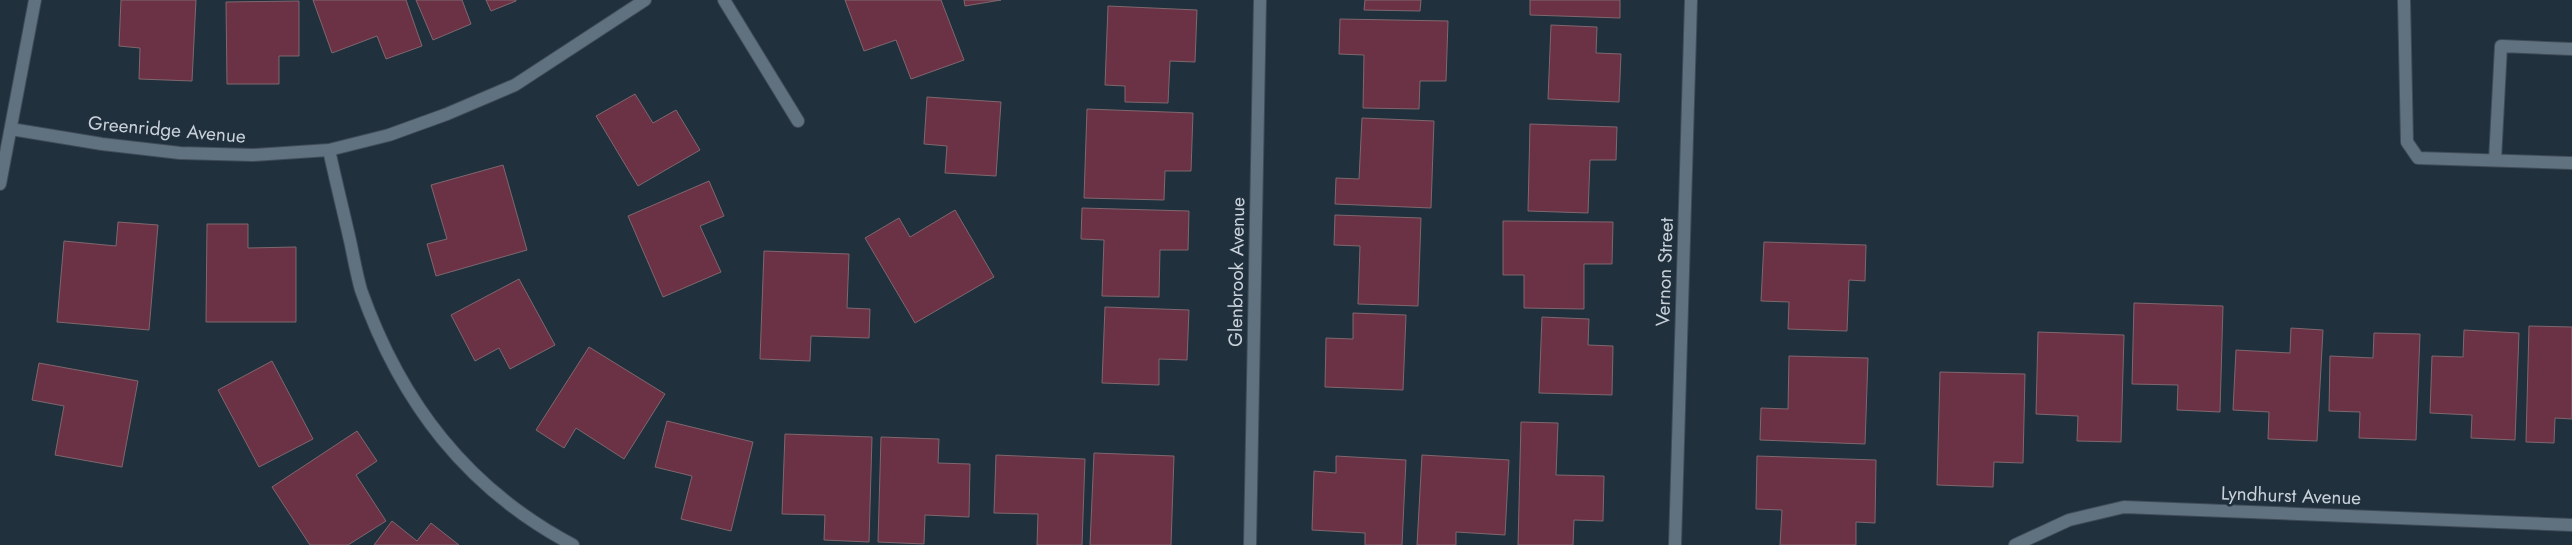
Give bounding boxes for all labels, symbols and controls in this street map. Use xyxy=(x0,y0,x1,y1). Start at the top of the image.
street label: Greenridge Avenue xyxy=(87,109,247,150)
street label: Glenbrook Avenue xyxy=(1222,197,1251,347)
street label: Vernon Street xyxy=(1649,217,1680,327)
street label: Lyndhurst Avenue xyxy=(2220,480,2362,511)

